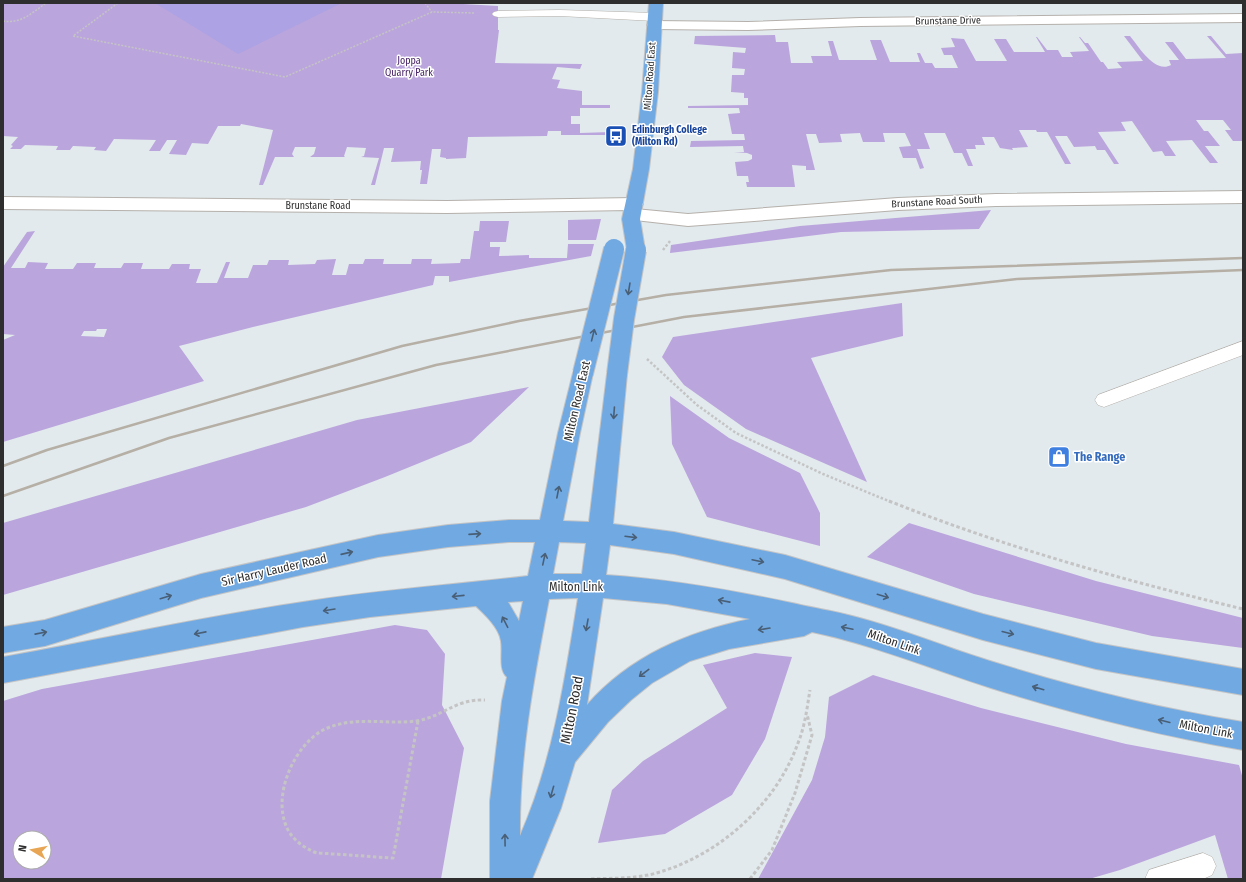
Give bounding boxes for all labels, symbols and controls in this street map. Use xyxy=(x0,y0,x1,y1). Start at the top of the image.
street label: Brunstane Drive xyxy=(915,14,981,28)
street label: Milton Road East xyxy=(642,41,658,110)
park label: Joppa Quarry Park xyxy=(385,55,433,79)
bus stop icon: Edinburgh College (Milton Rd) xyxy=(603,123,629,149)
place label: Edinburgh College (Milton Rd) xyxy=(632,124,707,148)
street label: Brunstane Road South xyxy=(891,194,983,210)
street label: Brunstane Road xyxy=(285,200,351,212)
one-way arrow xyxy=(625,282,633,295)
one-way arrow xyxy=(589,328,597,341)
street label: Milton Road East xyxy=(561,359,593,443)
one-way arrow xyxy=(611,406,618,419)
shop icon: The Range xyxy=(1046,444,1072,470)
place label: The Range xyxy=(1074,450,1125,464)
one-way arrow xyxy=(554,486,562,499)
one-way arrow xyxy=(468,530,481,537)
one-way arrow xyxy=(624,533,637,541)
one-way arrow xyxy=(340,549,353,557)
street label: Sir Harry Lauder Road xyxy=(220,551,328,589)
one-way arrow xyxy=(541,553,549,566)
one-way arrow xyxy=(752,557,765,565)
street label: Milton Link xyxy=(549,580,603,594)
one-way arrow xyxy=(159,593,172,600)
one-way arrow xyxy=(452,593,465,600)
one-way arrow xyxy=(877,593,889,601)
one-way arrow xyxy=(718,596,731,604)
one-way arrow xyxy=(322,607,335,615)
one-way arrow xyxy=(501,616,508,628)
one-way arrow xyxy=(582,618,590,631)
one-way arrow xyxy=(841,623,854,631)
one-way arrow xyxy=(758,625,771,633)
street label: Milton Link xyxy=(866,627,922,658)
one-way arrow xyxy=(35,629,48,637)
one-way arrow xyxy=(194,629,207,637)
one-way arrow xyxy=(1001,630,1014,638)
one-way arrow xyxy=(638,669,649,677)
street label: Milton Road xyxy=(557,675,587,745)
one-way arrow xyxy=(1032,684,1045,691)
one-way arrow xyxy=(1157,717,1170,724)
street label: Milton Link xyxy=(1178,717,1234,741)
one-way arrow xyxy=(548,785,555,798)
north arrow xyxy=(12,830,52,870)
one-way arrow xyxy=(501,834,509,847)
text: N xyxy=(16,844,30,853)

